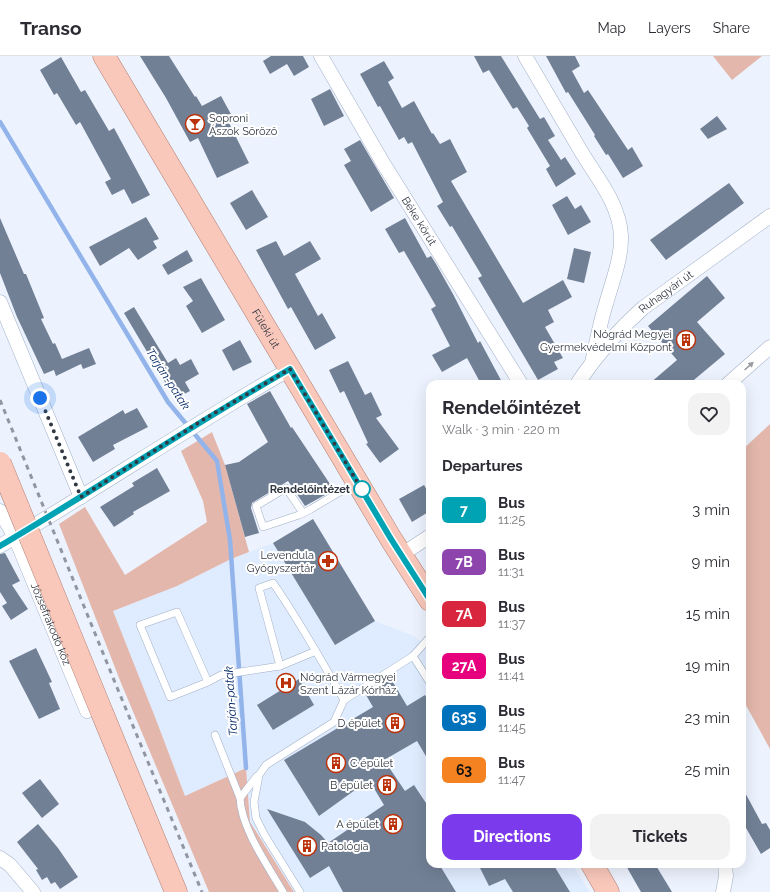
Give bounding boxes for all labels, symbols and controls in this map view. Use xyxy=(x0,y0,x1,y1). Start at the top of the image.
text: Transo xyxy=(20,17,81,39)
text: Map xyxy=(598,20,626,36)
text: Layers xyxy=(648,20,691,36)
text: Share xyxy=(713,20,750,36)
place label: Soproni Ászok Söröző xyxy=(209,112,278,138)
bar icon: Soproni Ászok Söröző xyxy=(184,113,206,135)
street label: Béke körút xyxy=(399,195,439,248)
street label: Ruhagyári út xyxy=(636,268,696,316)
street label: Füleki út xyxy=(249,307,282,351)
place label: Nógrád Megyei Gyermekvédelmi Központ xyxy=(540,328,672,354)
building icon: Nógrád Megyei Gyermekvédelmi Központ xyxy=(675,329,697,351)
water label: Tarján-patak xyxy=(143,346,193,413)
one-way arrow xyxy=(745,362,754,371)
your location xyxy=(30,388,50,408)
button: heart xyxy=(688,393,730,435)
text: Rendelőintézet xyxy=(442,396,581,418)
text: Walk · 3 min · 220 m xyxy=(442,422,560,437)
text: Departures xyxy=(442,457,523,475)
marker: Rendelőintézet xyxy=(353,480,371,498)
place label: Rendelőintézet xyxy=(270,483,351,496)
text: Bus xyxy=(498,494,525,512)
text: 3 min xyxy=(692,501,730,519)
text: 7 xyxy=(460,502,468,518)
text: 11:25 xyxy=(498,512,525,527)
text: Bus xyxy=(498,546,525,564)
place label: Levendula Gyógyszertár xyxy=(247,549,314,575)
pharmacy icon: Levendula Gyógyszertár xyxy=(317,550,339,572)
text: 9 min xyxy=(692,553,730,571)
text: 7B xyxy=(455,554,473,570)
text: 11:31 xyxy=(498,564,524,579)
street label: Józsefrakodó köz xyxy=(28,581,74,668)
text: Bus xyxy=(498,598,525,616)
text: 15 min xyxy=(686,605,730,623)
text: 7A xyxy=(456,606,472,622)
text: 11:37 xyxy=(498,616,525,631)
text: Bus xyxy=(498,650,525,668)
text: 19 min xyxy=(685,657,730,675)
text: 27A xyxy=(452,658,476,674)
water label: Tarján-patak xyxy=(222,665,240,736)
text: 11:41 xyxy=(498,668,524,683)
place label: Nógrád Vármegyei Szent Lázár Kórház xyxy=(300,671,397,697)
hospital icon: Nógrád Vármegyei Szent Lázár Kórház xyxy=(275,672,297,694)
text: Bus xyxy=(498,702,525,720)
text: 23 min xyxy=(685,709,730,727)
text: 63S xyxy=(452,710,476,726)
building icon: D épület xyxy=(384,712,406,734)
place label: D épület xyxy=(337,717,381,730)
text: 11:45 xyxy=(498,720,526,735)
building icon: C épület xyxy=(325,752,347,774)
text: Bus xyxy=(498,754,525,772)
place label: C épület xyxy=(350,757,394,770)
text: 25 min xyxy=(684,761,730,779)
text: 63 xyxy=(456,762,472,778)
text: 11:47 xyxy=(498,772,526,787)
building icon: B épület xyxy=(376,774,398,796)
place label: B épület xyxy=(330,779,373,792)
building icon: A épület xyxy=(382,813,404,835)
button: Directions xyxy=(442,814,582,860)
button: Tickets xyxy=(590,814,730,860)
place label: A épület xyxy=(336,818,379,831)
building icon: Patológia xyxy=(296,835,318,857)
place label: Patológia xyxy=(321,840,369,853)

